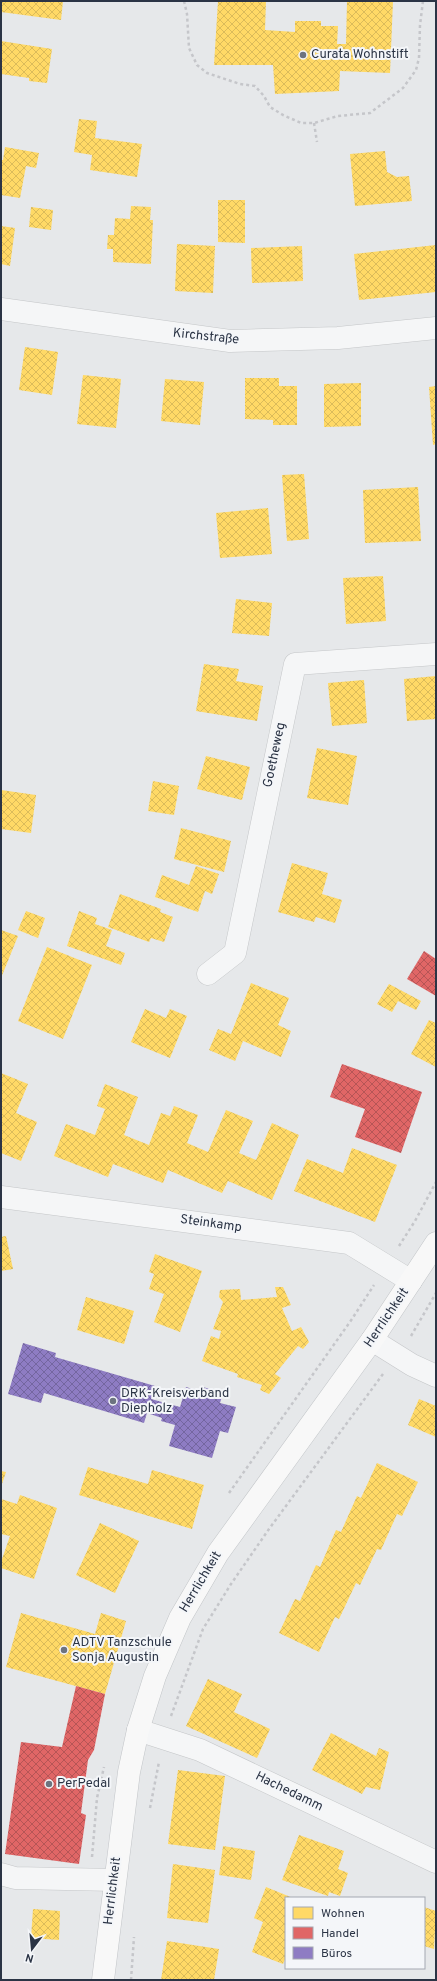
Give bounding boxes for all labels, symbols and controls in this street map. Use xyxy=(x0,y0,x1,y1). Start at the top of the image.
place label: Curata Wohnstift xyxy=(311,47,409,63)
marker: Curata Wohnstift xyxy=(298,50,308,60)
street label: Kirchstraße xyxy=(172,326,240,348)
street label: Goetheweg xyxy=(260,721,290,789)
street label: Steinkamp xyxy=(179,1212,243,1236)
street label: Herrlichkeit xyxy=(361,1285,413,1351)
place label: DRK-Kreisverband Diepholz xyxy=(121,1386,229,1417)
marker: DRK-Kreisverband Diepholz xyxy=(108,1396,118,1406)
street label: Herrlichkeit xyxy=(177,1548,226,1615)
place label: ADTV Tanzschule Sonja Augustin xyxy=(72,1635,172,1666)
marker: ADTV Tanzschule Sonja Augustin xyxy=(59,1645,69,1655)
street label: Hachedamm xyxy=(252,1769,326,1815)
place label: PerPedal xyxy=(57,1776,110,1792)
marker: PerPedal xyxy=(44,1779,54,1789)
street label: Herrlichkeit xyxy=(101,1856,125,1926)
legend xyxy=(285,1897,425,1969)
text: Wohnen xyxy=(321,1906,365,1922)
text: Handel xyxy=(321,1926,359,1942)
north arrow xyxy=(12,1929,52,1969)
text: Büros xyxy=(321,1946,352,1962)
text: N xyxy=(24,1950,35,1965)

